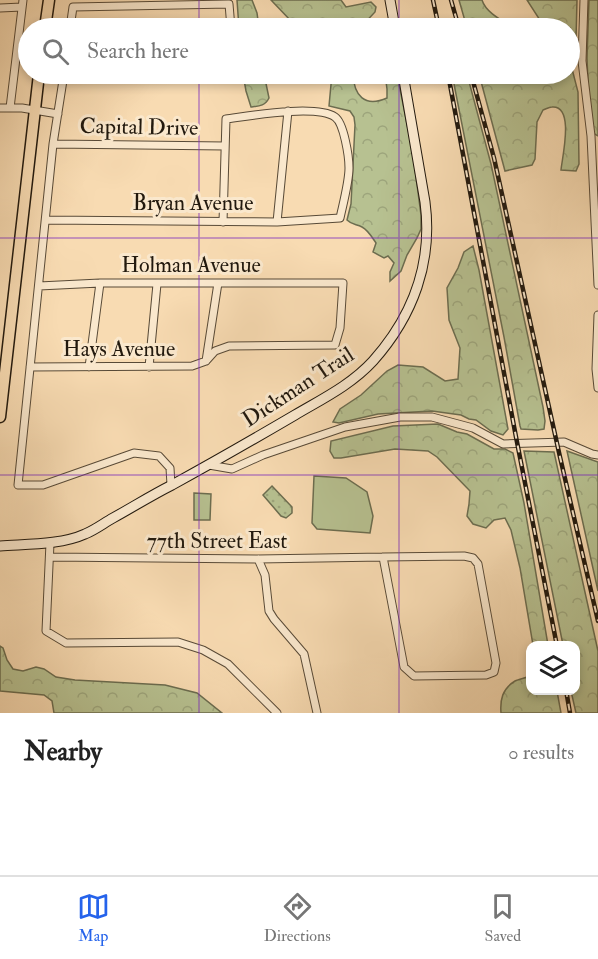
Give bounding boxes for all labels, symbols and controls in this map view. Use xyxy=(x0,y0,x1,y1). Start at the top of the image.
search box xyxy=(18,18,580,84)
icon: search xyxy=(39,35,72,68)
text: Search here xyxy=(87,37,189,65)
street label: Capital Drive xyxy=(79,112,199,143)
street label: Bryan Avenue xyxy=(133,189,253,217)
street label: Holman Avenue xyxy=(121,251,261,279)
street label: Hays Avenue xyxy=(63,335,175,363)
street label: Dickman Trail xyxy=(237,340,360,434)
street label: 77th Street East xyxy=(147,527,287,555)
map controls xyxy=(526,641,580,695)
button: layers xyxy=(526,641,580,695)
text: Nearby xyxy=(24,736,102,768)
text: 0 results xyxy=(508,740,574,765)
tab: Map xyxy=(77,890,110,946)
tab: Directions xyxy=(264,890,331,946)
tab: Saved xyxy=(485,890,521,946)

